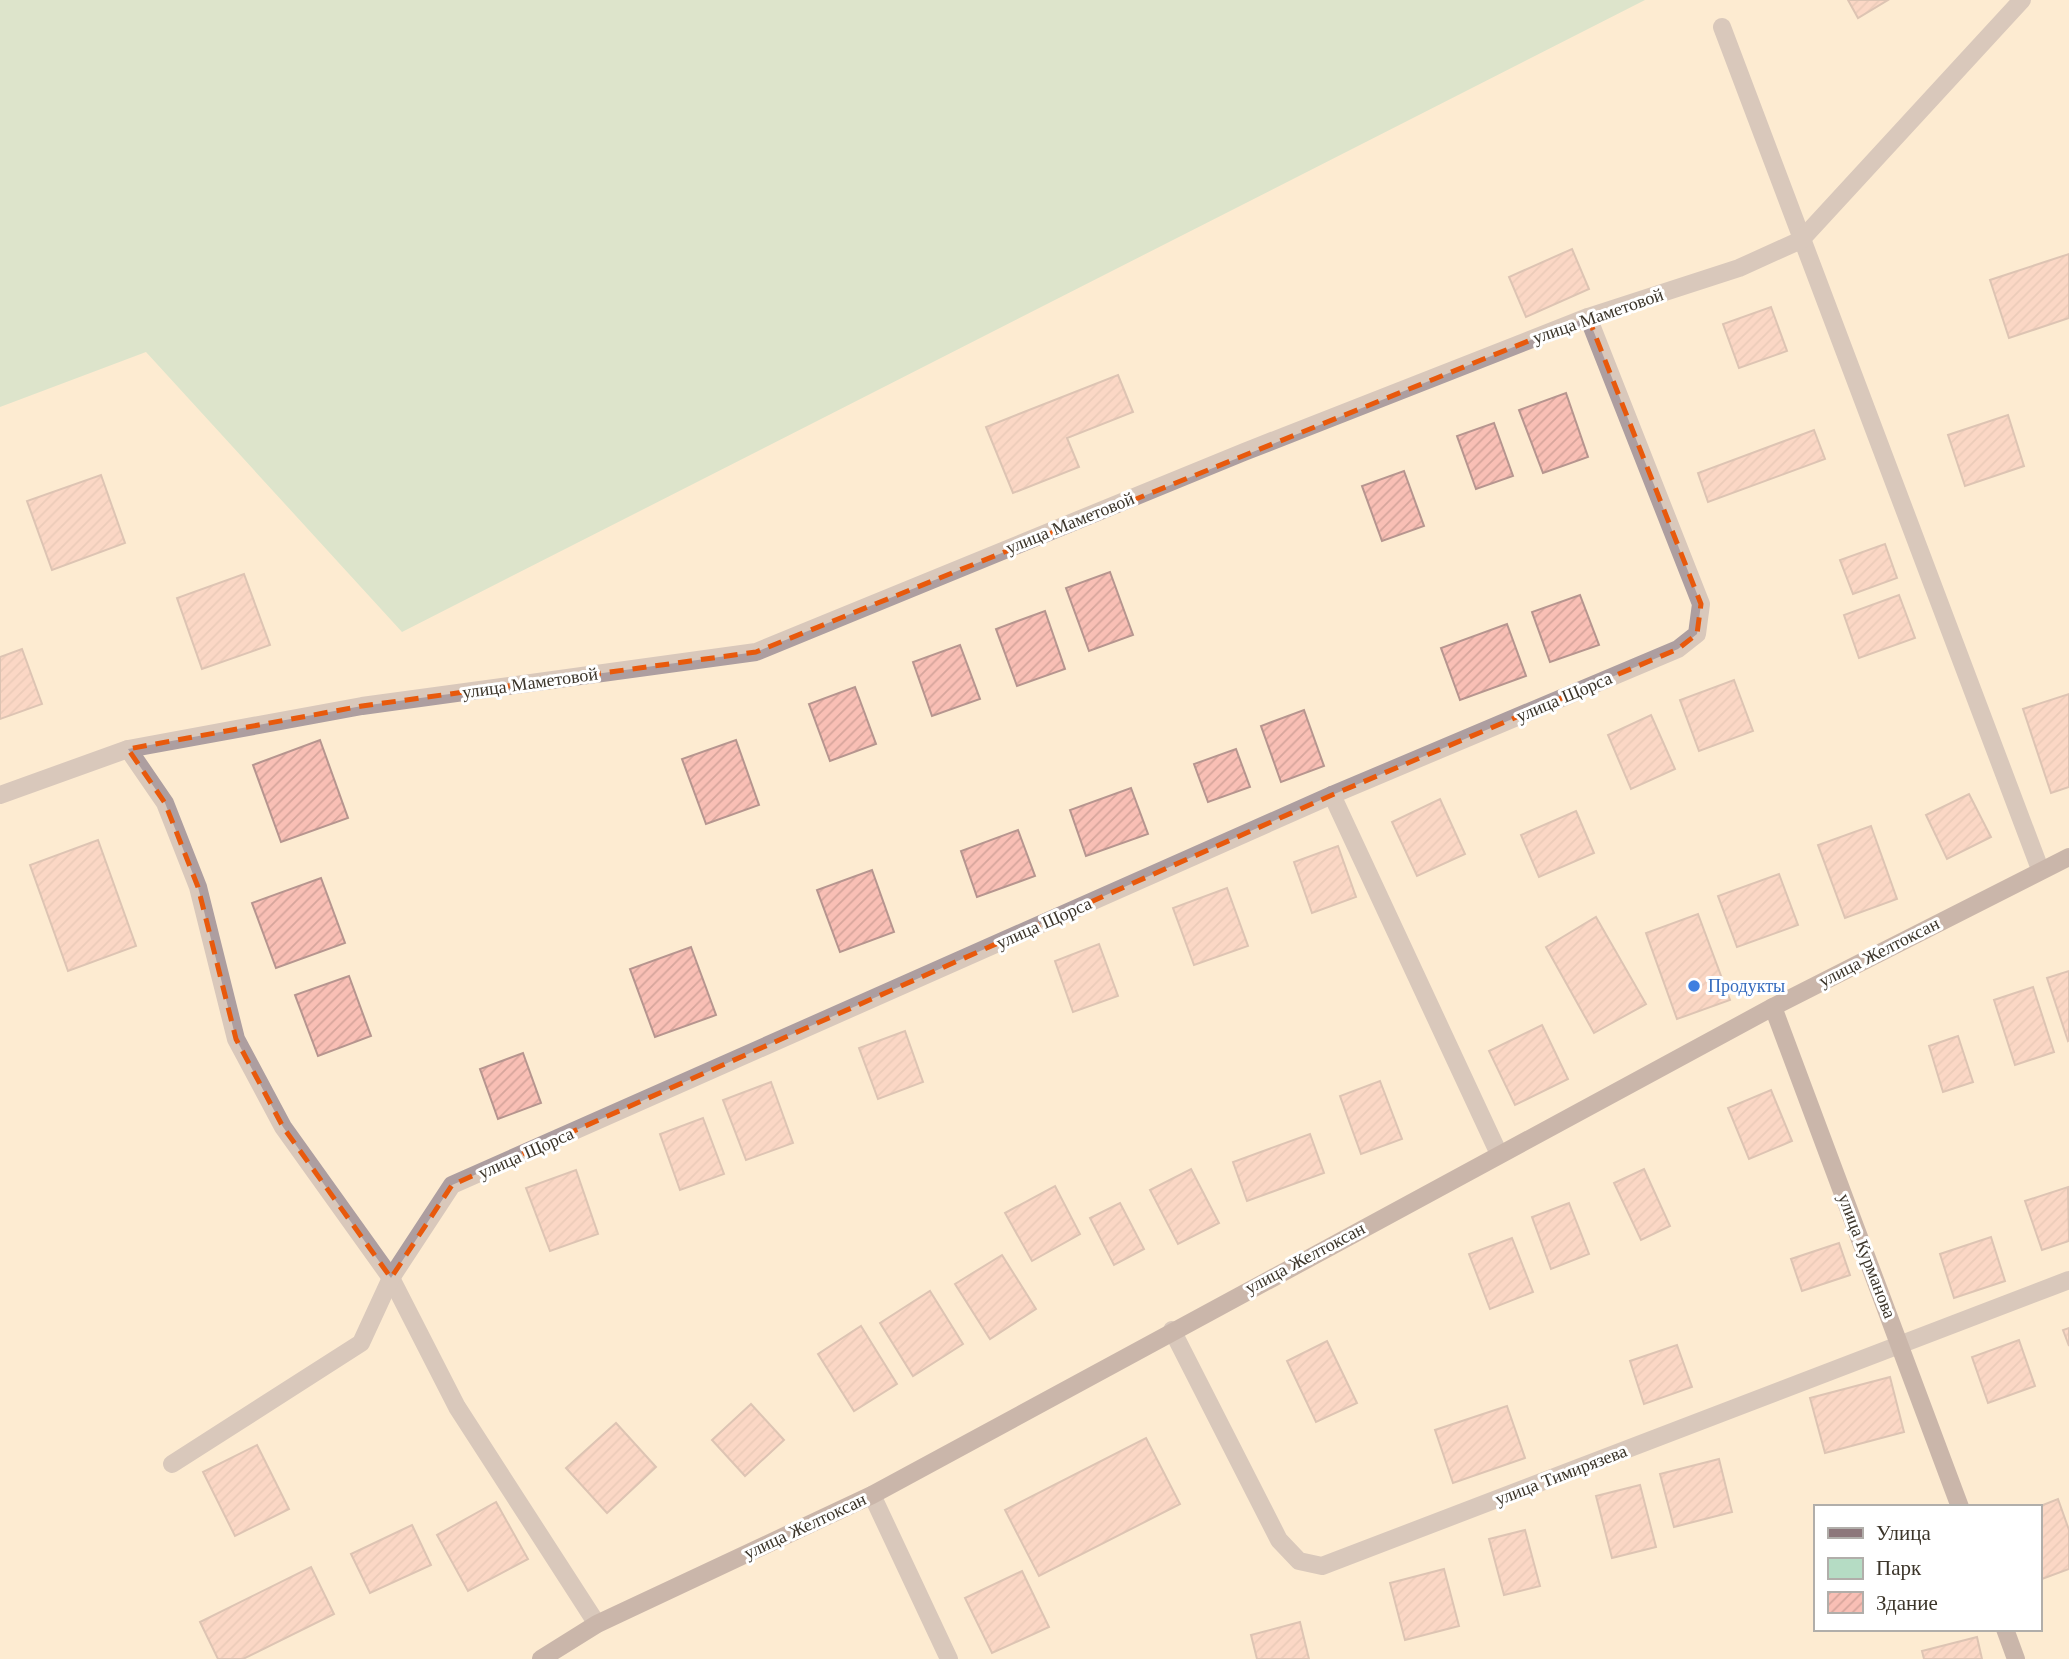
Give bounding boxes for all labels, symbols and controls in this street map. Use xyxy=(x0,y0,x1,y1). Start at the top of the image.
street label: улица Маметовой xyxy=(1530,283,1667,349)
street label: улица Маметовой xyxy=(1003,487,1138,559)
street label: улица Маметовой xyxy=(461,663,600,703)
street label: улица Щорса xyxy=(1513,667,1615,727)
street label: улица Щорса xyxy=(993,892,1095,954)
street label: улица Желтоксан xyxy=(1815,912,1943,992)
place label: Продукты xyxy=(1708,975,1785,997)
marker: Продукты xyxy=(1686,978,1702,994)
street label: улица Щорса xyxy=(475,1122,577,1184)
street label: улица Курманова xyxy=(1833,1190,1901,1322)
street label: улица Желтоксан xyxy=(1241,1217,1369,1299)
street label: улица Тимирязева xyxy=(1492,1440,1630,1510)
street label: улица Желтоксан xyxy=(740,1488,870,1564)
legend xyxy=(1814,1505,2041,1631)
text: Улица xyxy=(1876,1520,1931,1546)
text: Парк xyxy=(1876,1555,1922,1581)
text: Здание xyxy=(1876,1590,1938,1616)

